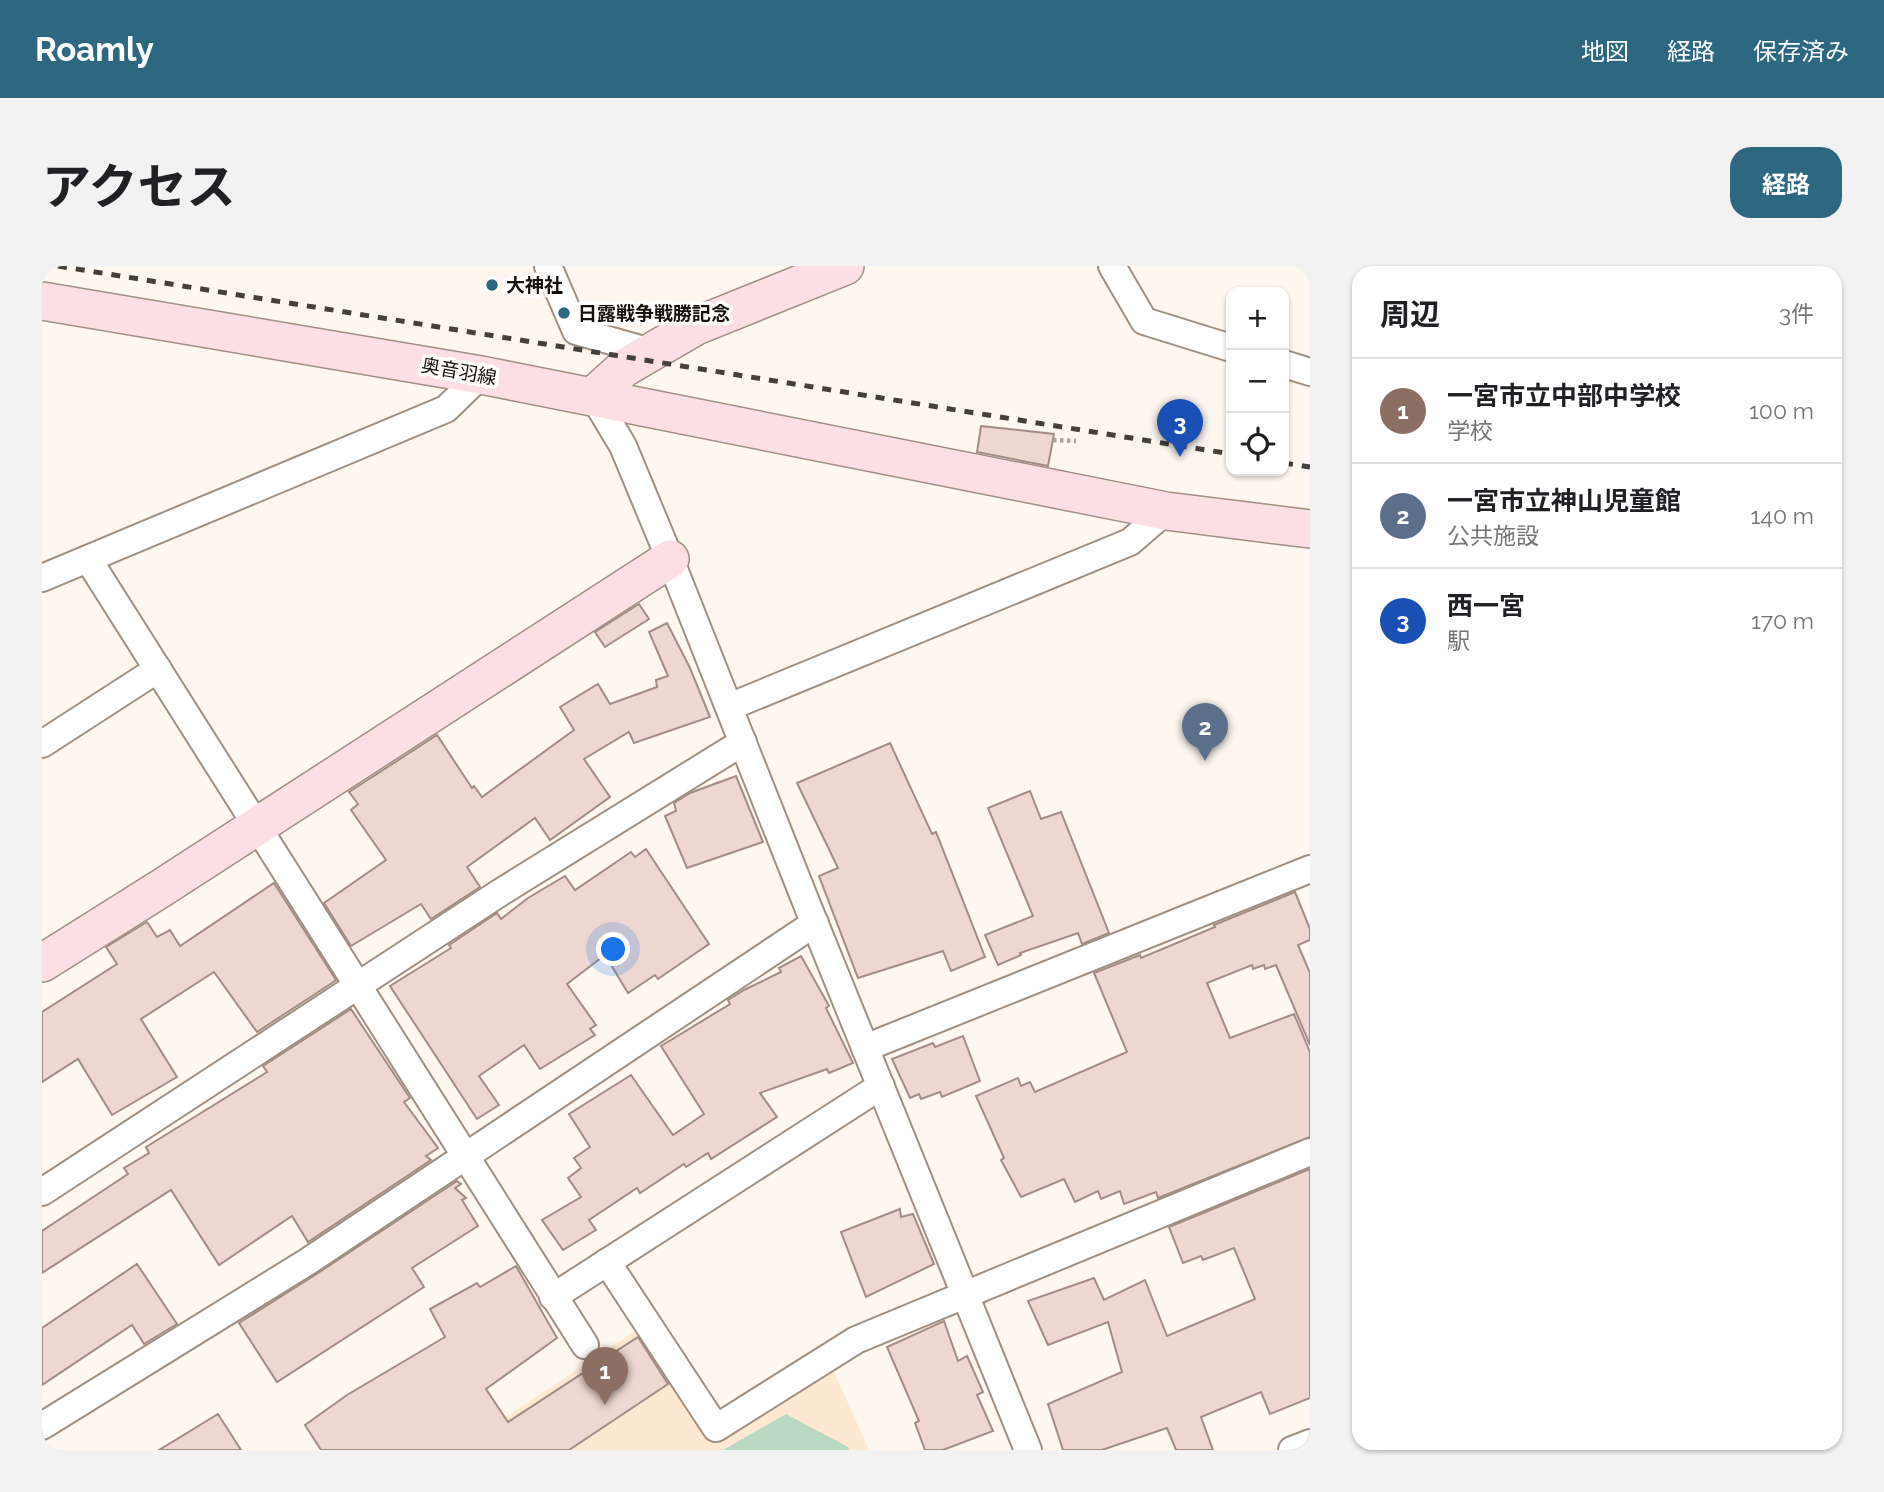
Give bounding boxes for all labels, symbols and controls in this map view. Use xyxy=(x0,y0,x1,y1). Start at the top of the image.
text: Roamly xyxy=(35,30,154,69)
text: 地図 xyxy=(1581,37,1629,66)
text: 経路 xyxy=(1667,37,1715,66)
text: 保存済み xyxy=(1753,37,1849,66)
button: 経路 xyxy=(1730,147,1842,218)
text: アクセス xyxy=(42,158,236,215)
place label: 大神社 xyxy=(506,274,563,296)
marker: 大神社 xyxy=(484,277,500,293)
map controls xyxy=(1226,287,1289,476)
button: + xyxy=(1226,287,1289,350)
text: 周辺 xyxy=(1380,297,1440,332)
text: 3件 xyxy=(1779,300,1814,327)
place label: 日露戦争戦勝記念 xyxy=(578,302,730,324)
marker: 日露戦争戦勝記念 xyxy=(556,305,572,321)
button: − xyxy=(1226,350,1289,413)
street label: 奥音羽線 xyxy=(420,354,498,388)
text: 一宮市立中部中学校 xyxy=(1447,381,1681,411)
text: 1 xyxy=(1397,397,1409,424)
text: 100 m xyxy=(1749,397,1814,424)
pin: 3 xyxy=(1157,399,1203,457)
button: locate xyxy=(1226,413,1289,476)
text: 学校 xyxy=(1447,417,1493,444)
text: 一宮市立神山児童館 xyxy=(1447,486,1681,516)
text: 2 xyxy=(1397,502,1409,529)
text: 140 m xyxy=(1751,502,1814,529)
text: 公共施設 xyxy=(1447,522,1539,549)
text: 西一宮 xyxy=(1447,591,1525,621)
text: 3 xyxy=(1397,607,1409,634)
text: 170 m xyxy=(1751,607,1814,634)
text: 駅 xyxy=(1447,627,1470,654)
pin: 2 xyxy=(1182,703,1228,761)
your location xyxy=(596,932,630,966)
pin: 1 xyxy=(582,1347,628,1405)

